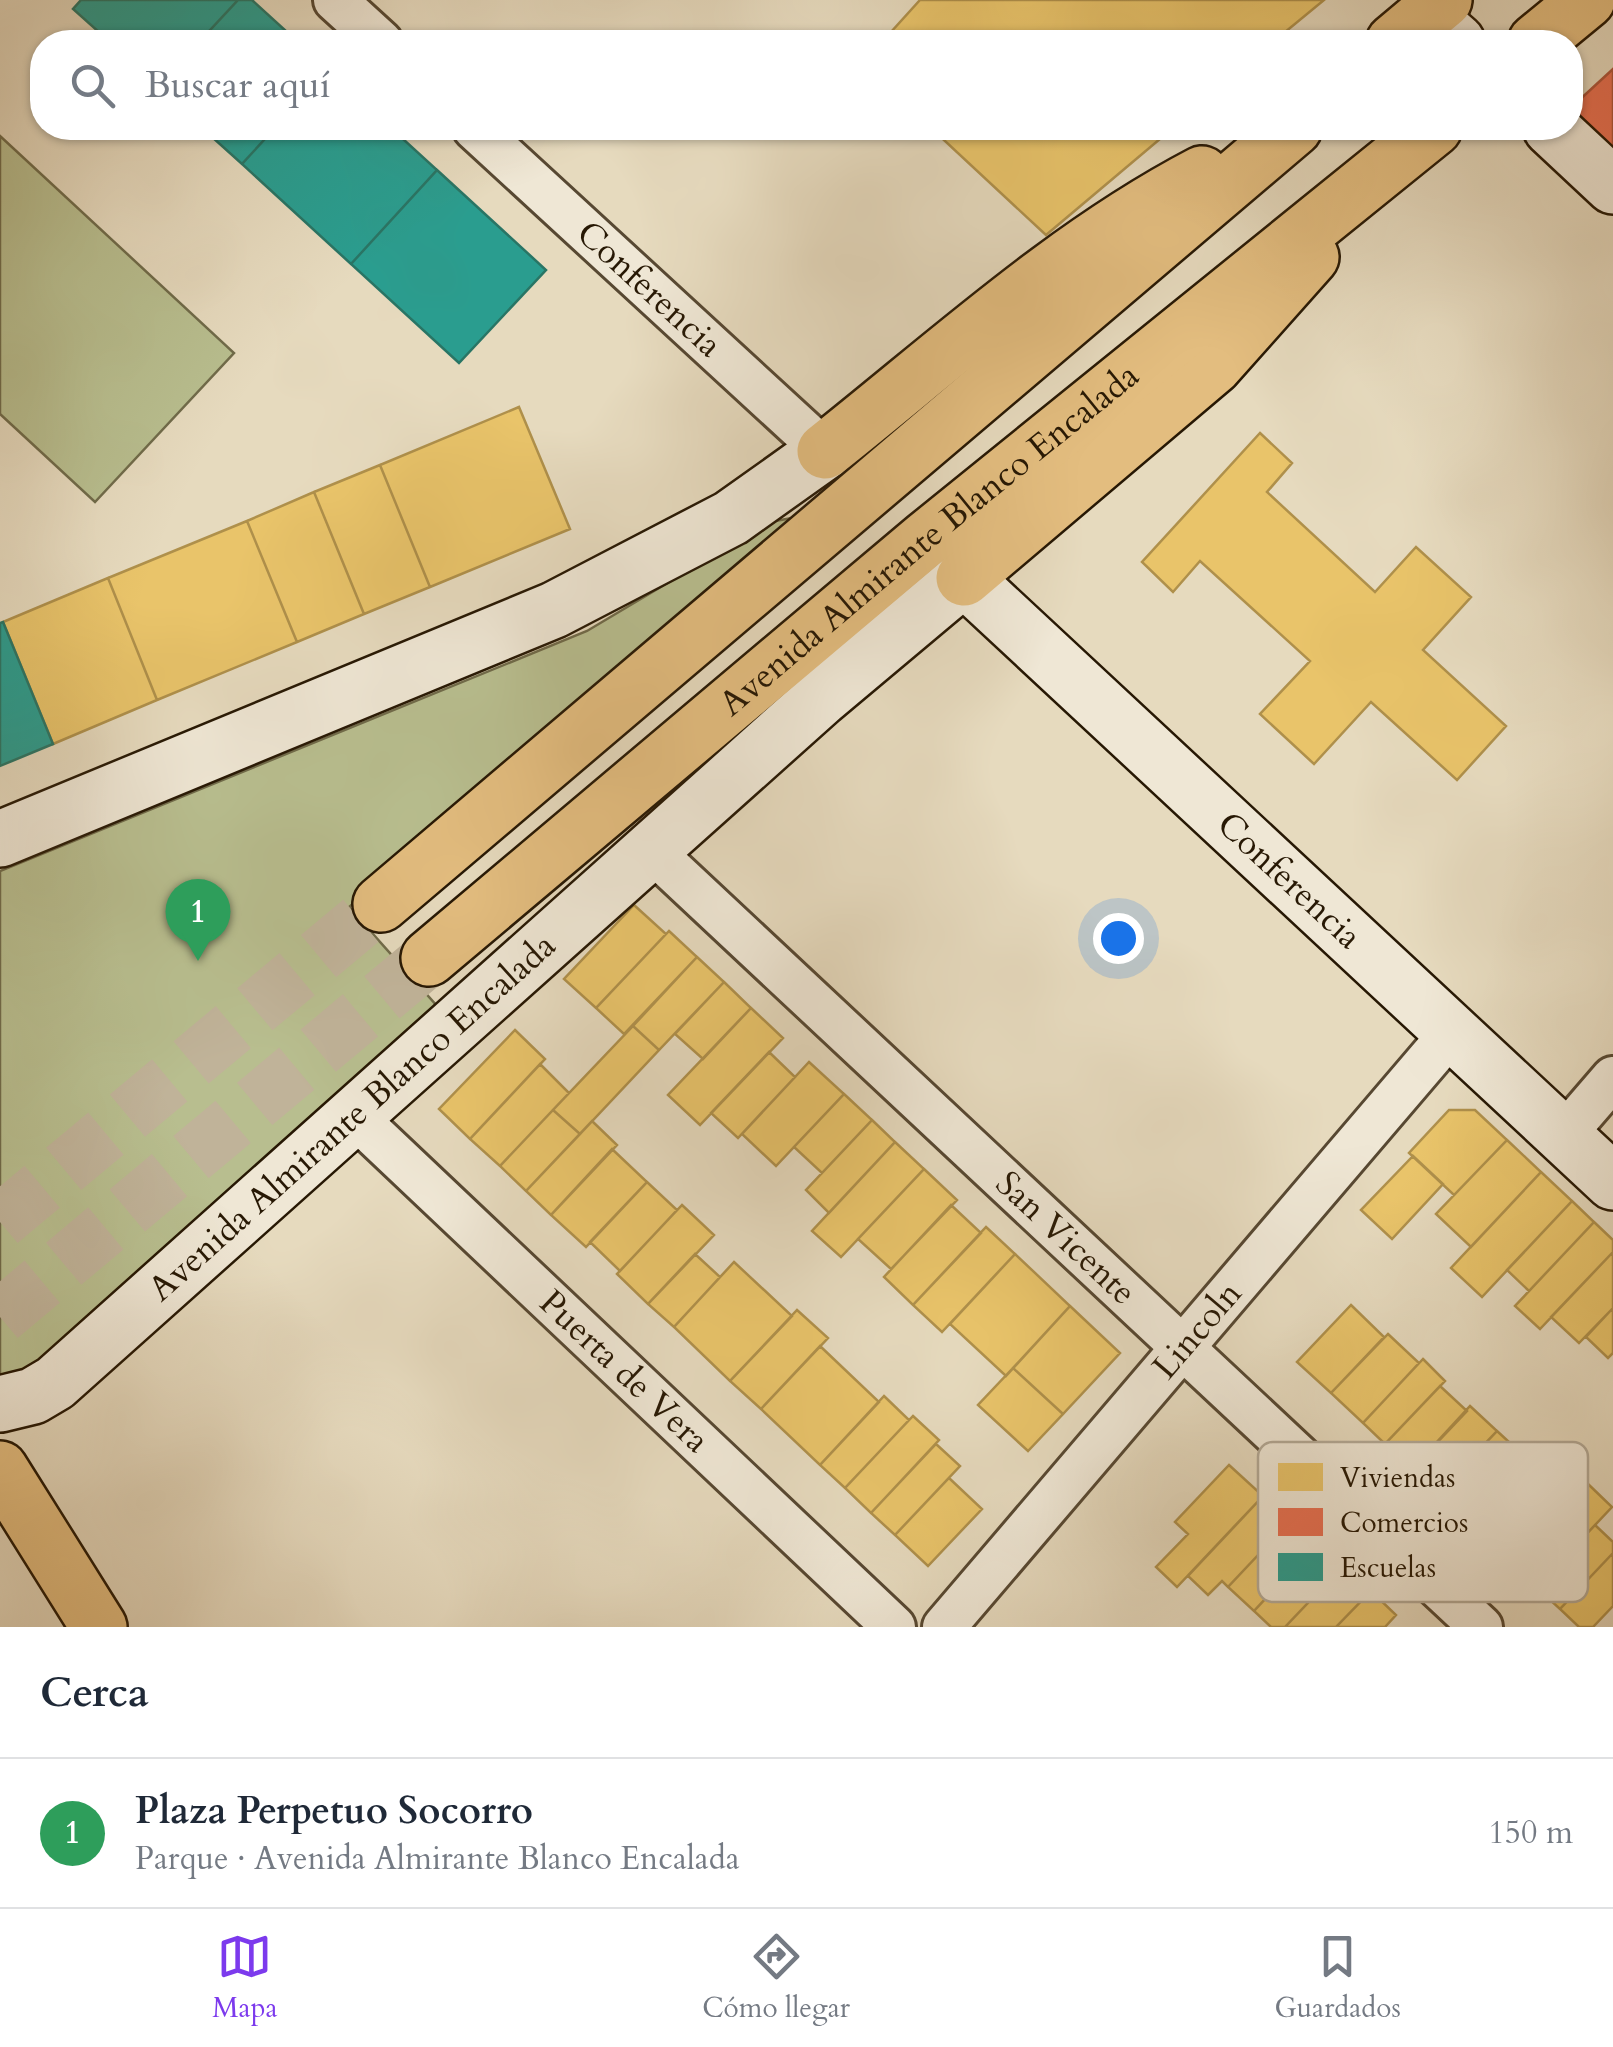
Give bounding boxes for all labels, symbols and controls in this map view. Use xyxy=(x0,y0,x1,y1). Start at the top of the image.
search box xyxy=(30,30,1583,140)
icon: search xyxy=(65,58,120,113)
text: Buscar aquí xyxy=(145,59,331,111)
street label: Conferencia xyxy=(566,210,732,368)
street label: Avenida Almirante Blanco Encalada xyxy=(709,352,1149,727)
street label: Conferencia xyxy=(1206,801,1372,960)
pin: 1 xyxy=(166,878,230,961)
your location xyxy=(1093,913,1144,964)
street label: Avenida Almirante Blanco Encalada xyxy=(138,922,566,1312)
street label: San Vicente xyxy=(985,1160,1146,1316)
street label: Lincoln xyxy=(1142,1271,1253,1390)
street label: Puerta de Vera xyxy=(529,1279,720,1464)
legend xyxy=(1258,1442,1588,1602)
text: Viviendas xyxy=(1340,1459,1456,1497)
text: Comercios xyxy=(1340,1504,1468,1542)
text: Escuelas xyxy=(1340,1549,1436,1587)
text: Cerca xyxy=(40,1664,149,1721)
text: Plaza Perpetuo Socorro xyxy=(135,1785,533,1837)
text: 1 xyxy=(64,1811,81,1855)
text: 150 m xyxy=(1488,1811,1573,1855)
text: Parque · Avenida Almirante Blanco Encalada xyxy=(135,1837,740,1881)
tab: Mapa xyxy=(212,1929,278,2027)
tab: Cómo llegar xyxy=(702,1929,850,2027)
tab: Guardados xyxy=(1275,1929,1401,2027)

